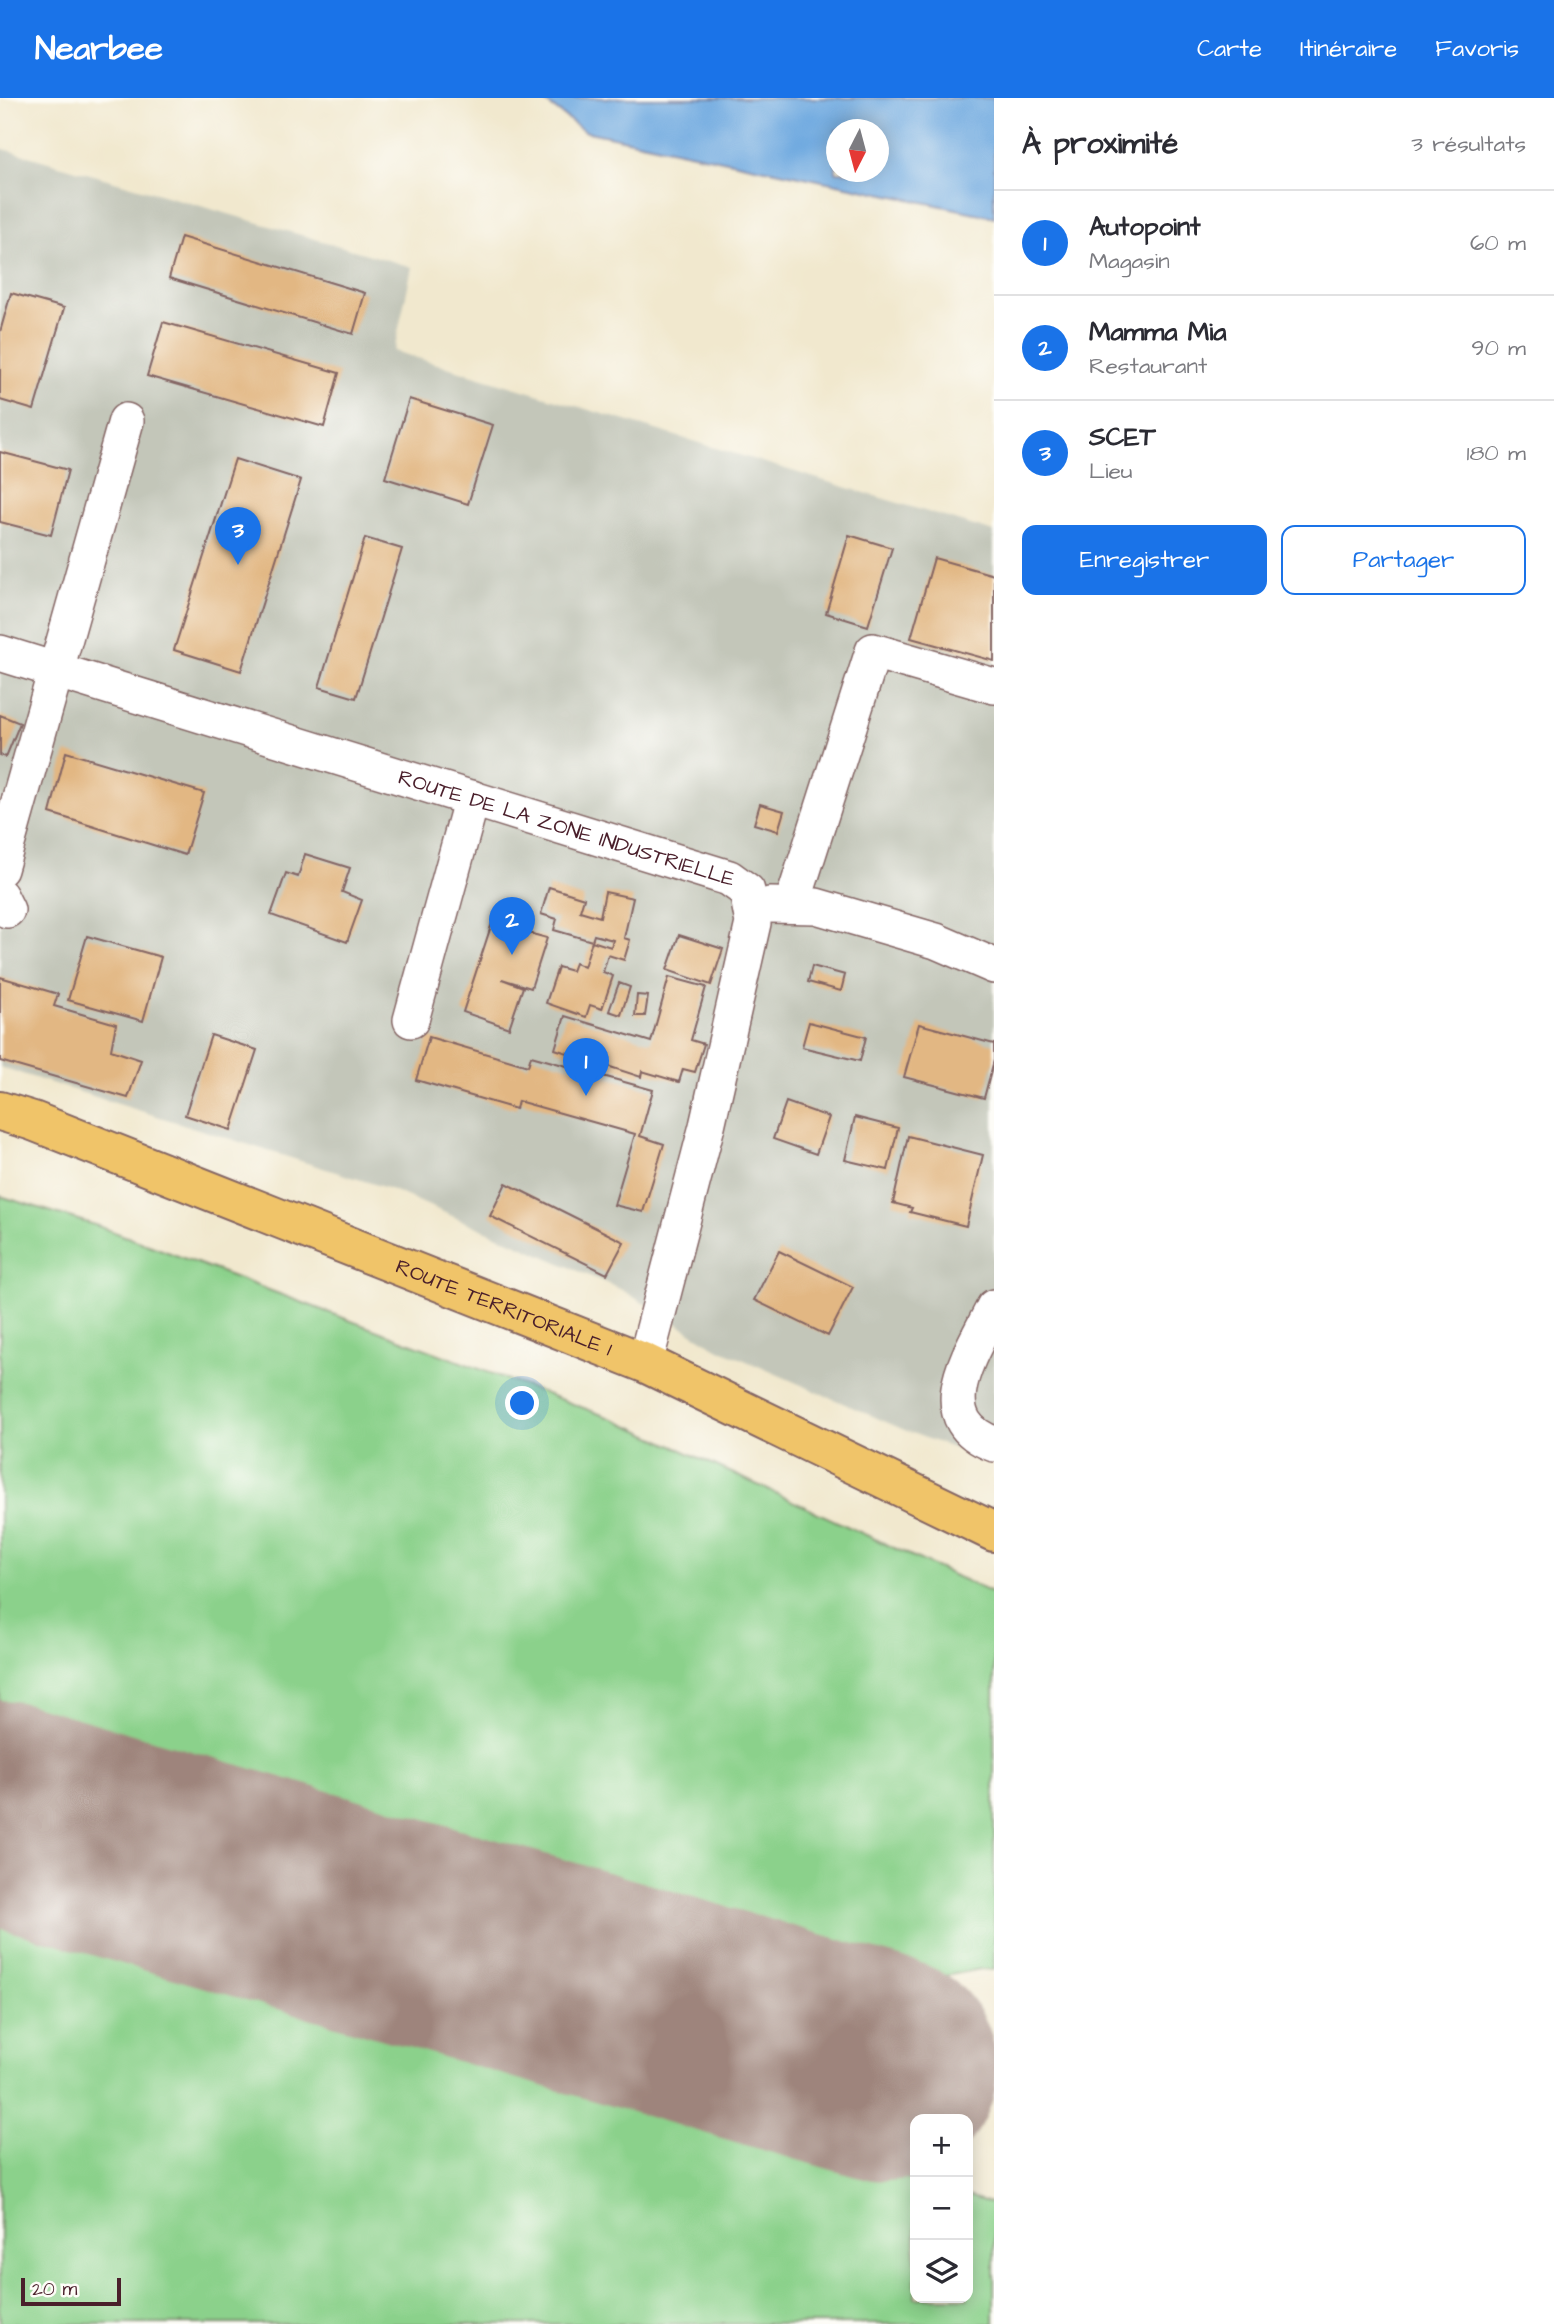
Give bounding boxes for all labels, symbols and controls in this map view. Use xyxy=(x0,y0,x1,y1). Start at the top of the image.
text: Nearbee xyxy=(35,26,163,72)
text: Carte xyxy=(1197,32,1262,66)
text: Itinéraire xyxy=(1300,32,1397,66)
text: Favoris xyxy=(1435,32,1519,66)
north arrow xyxy=(826,119,889,182)
text: À proximité xyxy=(1022,123,1178,165)
text: 3 résultats xyxy=(1411,128,1526,160)
text: Autopoint xyxy=(1089,209,1201,245)
text: 1 xyxy=(1044,227,1046,259)
text: 60 m xyxy=(1470,227,1526,259)
text: Magasin xyxy=(1089,245,1170,277)
text: Mamma Mia xyxy=(1089,314,1227,350)
text: 2 xyxy=(1038,332,1052,364)
text: 90 m xyxy=(1471,332,1526,364)
text: Restaurant xyxy=(1089,350,1207,382)
text: SCET xyxy=(1089,419,1156,455)
text: 3 xyxy=(1039,437,1051,469)
text: 180 m xyxy=(1467,437,1526,469)
text: Lieu xyxy=(1089,455,1133,487)
pin: 3 xyxy=(215,507,261,565)
button: Enregistrer xyxy=(1022,525,1267,595)
button: Partager xyxy=(1281,525,1526,595)
street label: ROUTE DE LA ZONE INDUSTRIELLE xyxy=(395,763,739,894)
pin: 2 xyxy=(489,897,535,955)
pin: 1 xyxy=(563,1038,609,1096)
street label: ROUTE TERRITORIALE 1 xyxy=(391,1252,617,1364)
your location xyxy=(505,1386,539,1420)
map controls xyxy=(910,2114,973,2303)
button: + xyxy=(910,2114,973,2177)
button: − xyxy=(910,2177,973,2240)
button: layers xyxy=(910,2240,973,2303)
scale bar xyxy=(21,2275,121,2307)
text: 20 m xyxy=(32,2276,77,2303)

